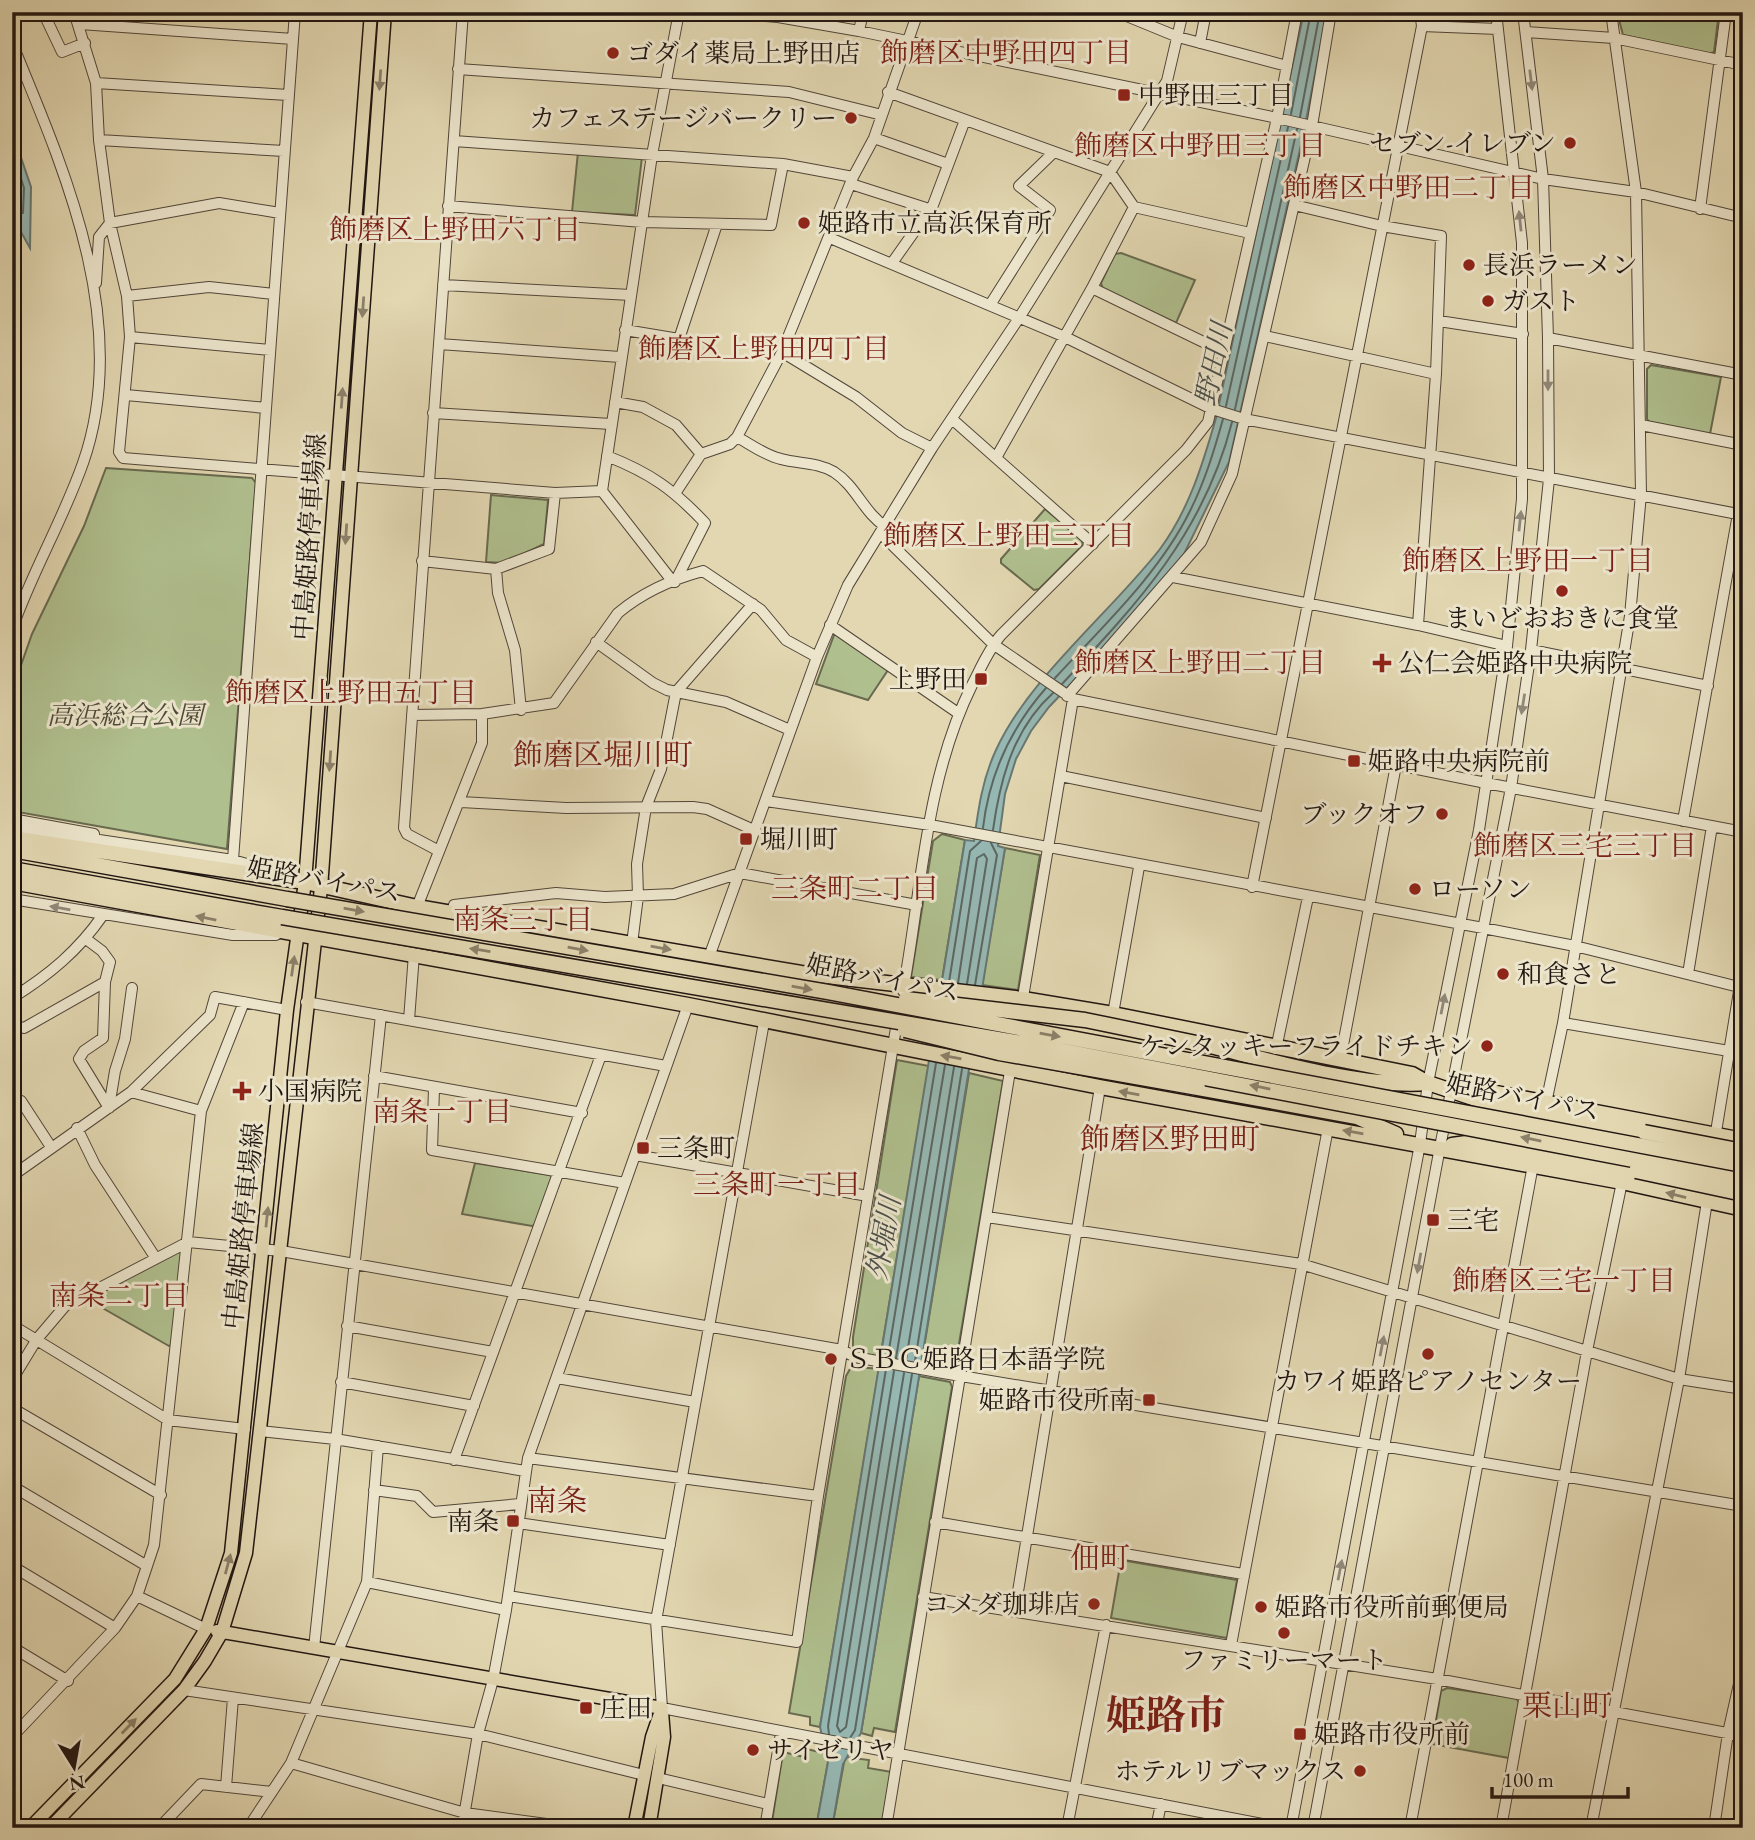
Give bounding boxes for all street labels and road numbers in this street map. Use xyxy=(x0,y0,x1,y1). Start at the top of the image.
street label: 中島姫路停車場線 xyxy=(285,432,333,642)
street label: 姫路バイパス xyxy=(244,850,404,910)
street label: 姫路バイパス xyxy=(803,946,963,1010)
street label: 姫路バイパス xyxy=(1443,1065,1603,1129)
street label: 中島姫路停車場線 xyxy=(215,1121,271,1331)

